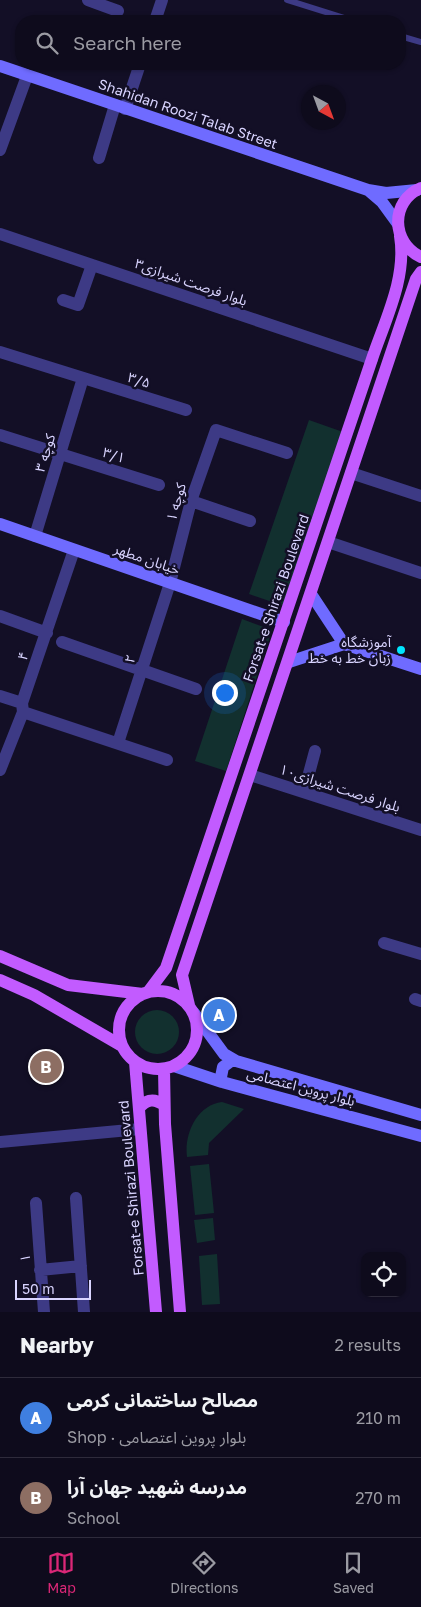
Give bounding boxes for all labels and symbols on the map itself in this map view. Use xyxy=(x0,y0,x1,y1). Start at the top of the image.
street label: Shahidan Roozi Talab Street xyxy=(96,75,280,152)
north arrow xyxy=(301,85,346,130)
street label: ۳بلوار فرصت شیرازی xyxy=(132,254,250,310)
street label: ۳/۵ xyxy=(126,368,153,391)
street label: کوچه ۳ xyxy=(31,432,60,475)
street label: ۳/۱ xyxy=(101,443,128,466)
street label: کوچه ۱ xyxy=(162,481,191,523)
street label: Forsat-e Shirazi Boulevard xyxy=(239,512,312,684)
street label: خیابان مطهر xyxy=(111,539,182,579)
place label: آموزشگاه زبان خط به خط xyxy=(308,633,392,667)
marker: آموزشگاه زبان خط به خط xyxy=(395,644,407,656)
street label: ۴ xyxy=(13,649,32,663)
street label: ۲ xyxy=(120,652,139,665)
your location xyxy=(212,680,238,706)
street label: بلوار فرصت شیرازی۱۰ xyxy=(277,760,403,816)
pin: A xyxy=(203,996,235,1034)
pin: B xyxy=(30,1048,62,1086)
street label: بلوار پروین اعتصامی xyxy=(245,1064,357,1111)
street label: Forsat-e Shirazi Boulevard xyxy=(114,1100,147,1277)
street label: ۱ xyxy=(16,1253,33,1263)
scale bar xyxy=(15,1277,91,1300)

